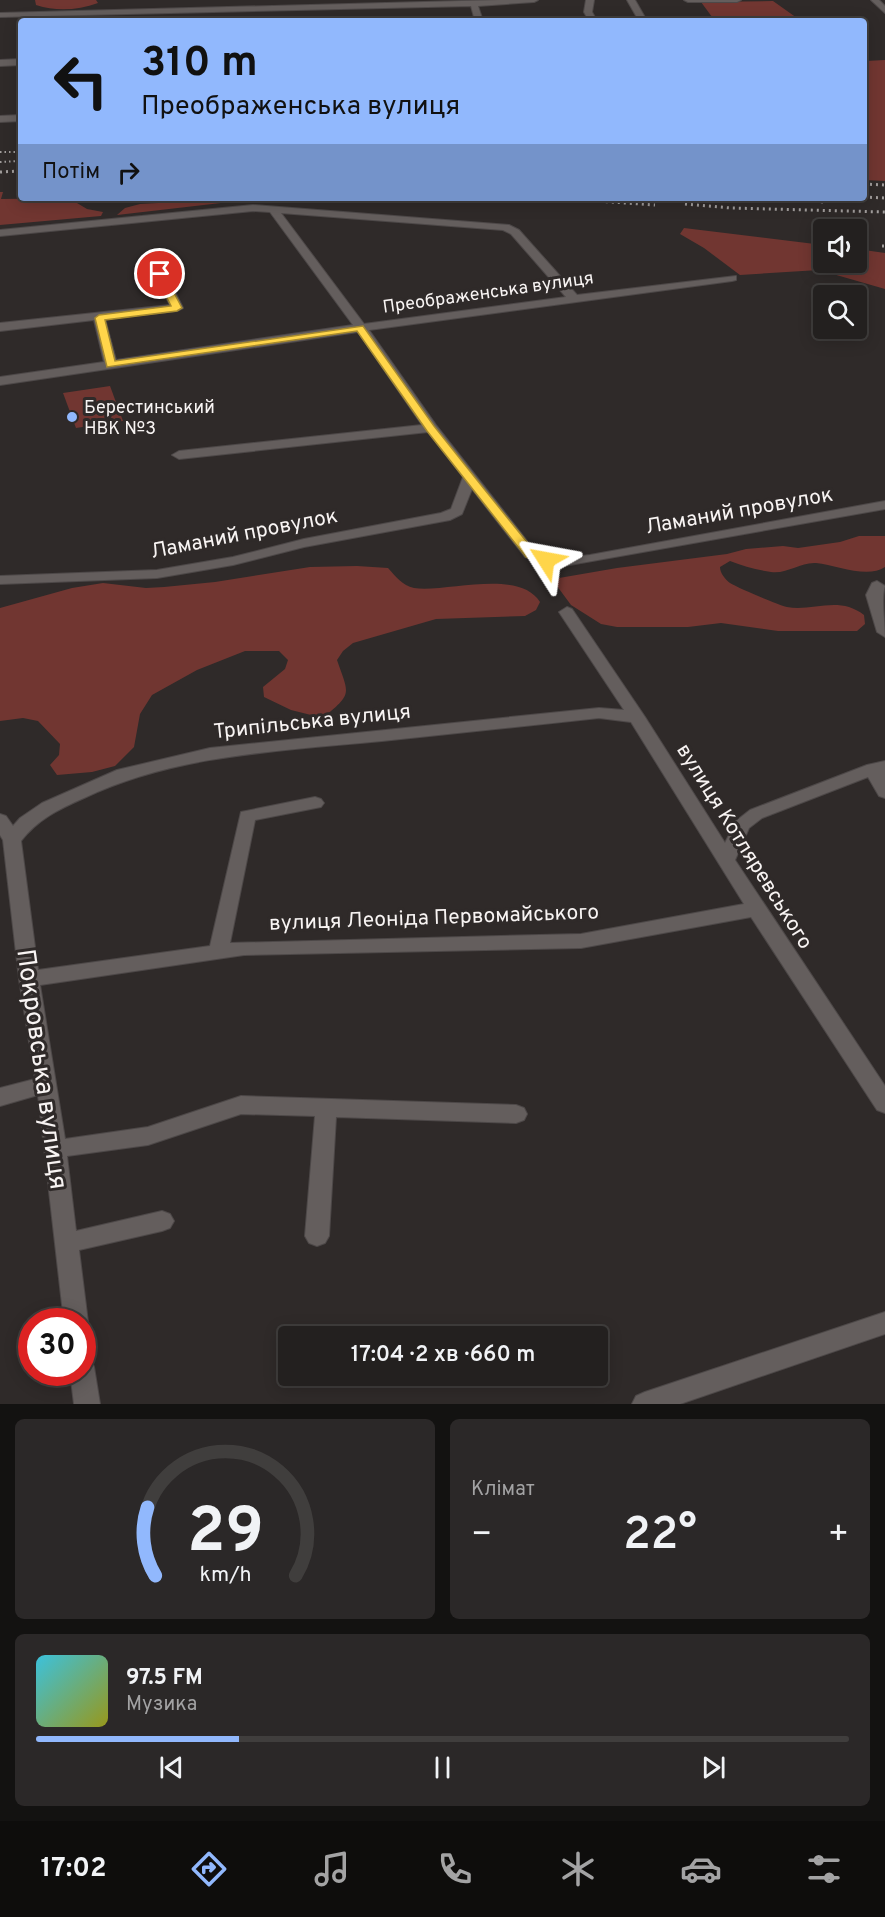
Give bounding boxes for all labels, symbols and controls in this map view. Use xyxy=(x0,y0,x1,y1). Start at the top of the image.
text: 310 m xyxy=(141,38,258,91)
icon: left xyxy=(42,42,120,120)
text: Преображенська вулиця xyxy=(141,90,460,124)
icon: right xyxy=(112,156,145,189)
text: Потім xyxy=(42,159,100,186)
map controls xyxy=(813,219,867,339)
button: sound xyxy=(813,219,867,273)
pin xyxy=(134,248,185,299)
icon: arrive xyxy=(143,257,176,290)
street label: Преображенська вулиця xyxy=(381,267,595,320)
button: search xyxy=(813,285,867,339)
place label: Берестинський НВК №3 xyxy=(84,397,215,441)
marker: Берестинський НВК №3 xyxy=(65,410,79,424)
street label: Ламаний провулок xyxy=(643,482,835,541)
street label: Ламаний провулок xyxy=(148,503,340,566)
position arrow xyxy=(514,528,578,592)
street label: Трипільська вулиця xyxy=(212,699,412,746)
street label: вулиця Котляревського xyxy=(669,739,818,955)
street label: вулиця Леоніда Первомайського xyxy=(269,899,599,938)
street label: Покровська вулиця xyxy=(7,947,74,1192)
speed limit sign: 30 xyxy=(18,1308,96,1386)
text: 17:04 · 2 хв · 660 m xyxy=(351,1342,535,1369)
text: Клімат xyxy=(471,1477,535,1503)
text: 29 xyxy=(187,1495,263,1574)
text: 22° xyxy=(623,1508,697,1565)
text: − xyxy=(471,1515,492,1557)
text: + xyxy=(828,1515,849,1557)
text: km/h xyxy=(199,1562,251,1589)
text: 97.5 FM xyxy=(126,1665,203,1692)
text: Музика xyxy=(126,1692,197,1718)
icon: previous xyxy=(155,1751,188,1784)
icon: pause xyxy=(426,1751,459,1784)
icon: next xyxy=(697,1751,730,1784)
icon: directions xyxy=(188,1848,230,1890)
icon: music xyxy=(311,1848,353,1890)
icon: phone xyxy=(434,1848,476,1890)
icon: climate xyxy=(557,1848,599,1890)
icon: car xyxy=(680,1848,722,1890)
icon: filters xyxy=(803,1848,845,1890)
text: 17:02 xyxy=(40,1852,107,1886)

